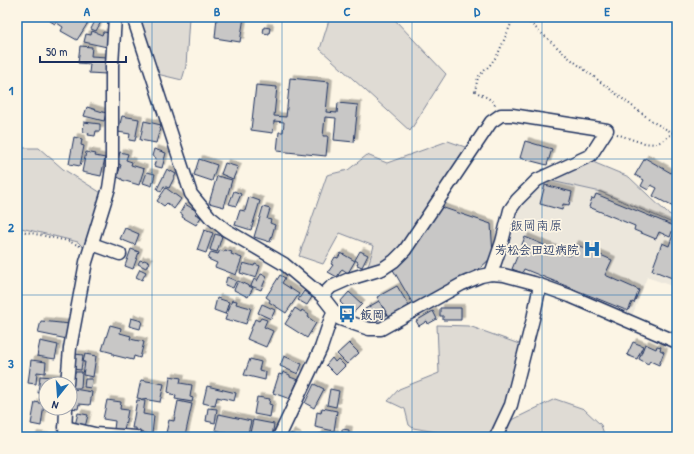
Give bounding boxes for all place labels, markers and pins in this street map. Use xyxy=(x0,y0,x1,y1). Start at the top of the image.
hospital icon: 芳松会田辺病院 xyxy=(582,239,602,259)
place label: 芳松会田辺病院 xyxy=(495,241,579,258)
bus stop icon: 飯岡 xyxy=(337,304,357,324)
place label: 飯岡 xyxy=(360,306,384,323)

